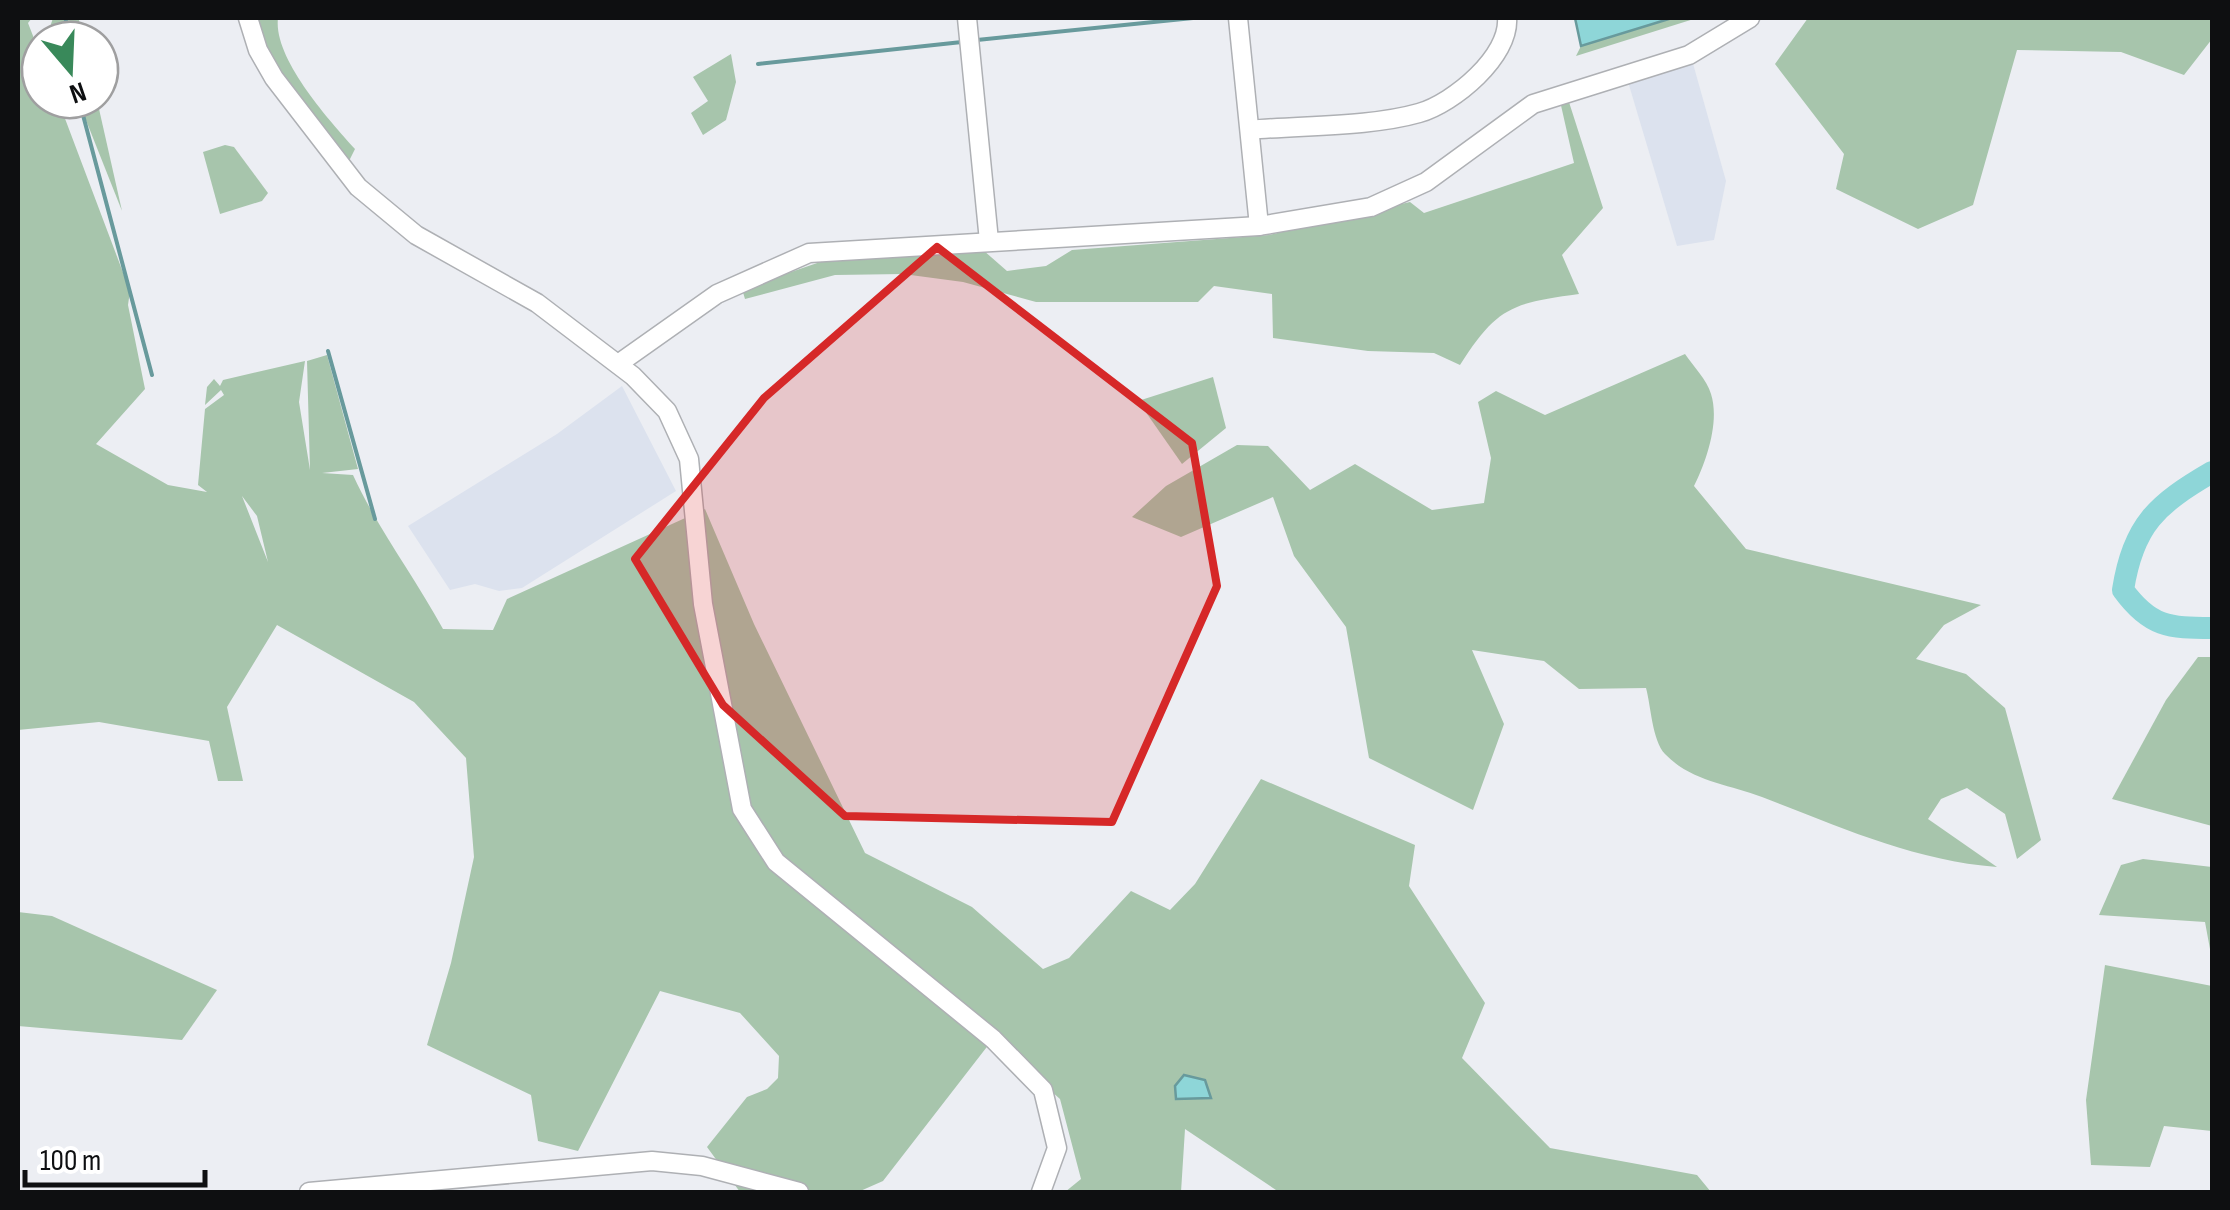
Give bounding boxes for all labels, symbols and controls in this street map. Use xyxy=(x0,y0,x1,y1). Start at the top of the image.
north arrow xyxy=(20,20,120,120)
text: N xyxy=(65,74,90,110)
scale bar xyxy=(25,1125,205,1187)
text: 100 m xyxy=(40,1143,101,1179)

